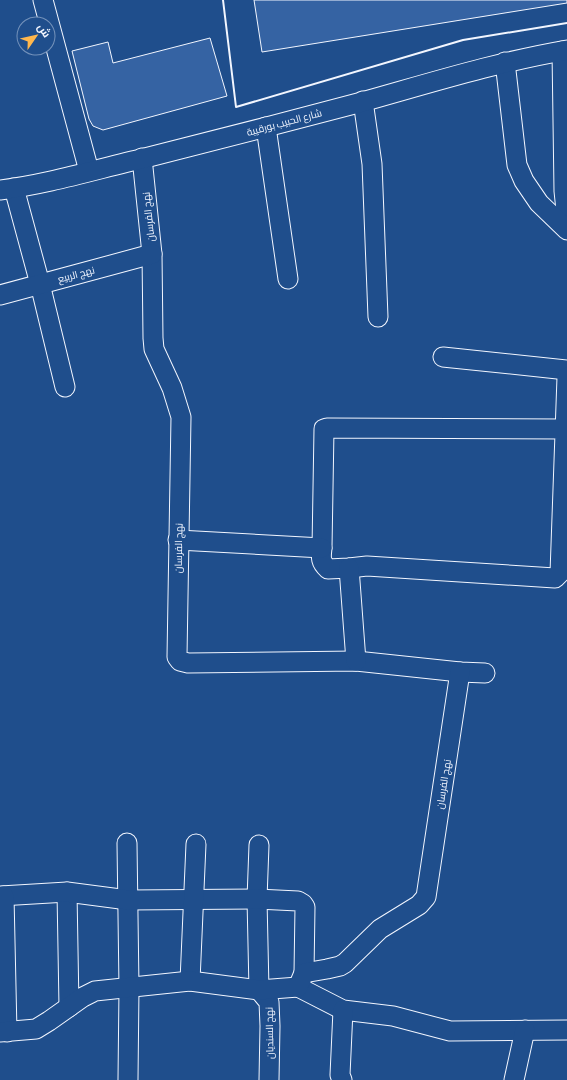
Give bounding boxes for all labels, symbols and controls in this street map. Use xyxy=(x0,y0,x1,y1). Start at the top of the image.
north arrow xyxy=(16,16,56,56)
text: ش xyxy=(35,21,53,40)
street label: شارع الحبيب بورقيبة xyxy=(245,107,323,139)
street label: نهج الفرسان xyxy=(140,191,158,242)
street label: نهج الربيع xyxy=(56,264,96,286)
street label: نهج الفرسان xyxy=(173,523,185,573)
street label: نهج الفرسان xyxy=(434,758,454,810)
street label: نهج السنديان xyxy=(264,1007,276,1059)

